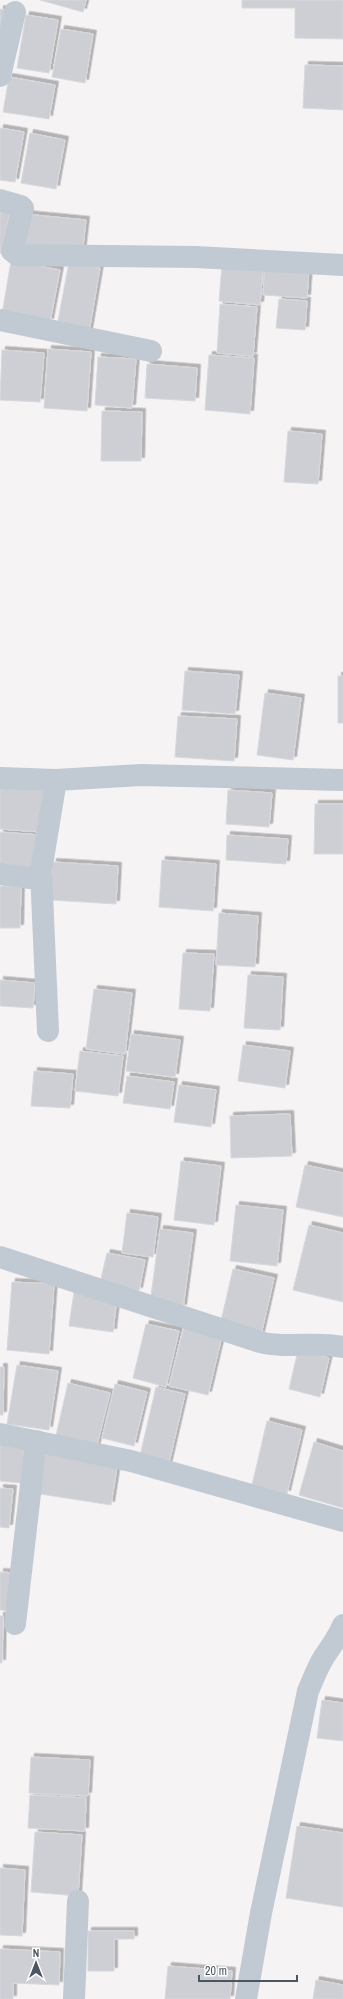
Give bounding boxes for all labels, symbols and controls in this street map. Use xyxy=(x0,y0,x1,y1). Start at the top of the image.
north arrow xyxy=(16,1943,56,1983)
text: N xyxy=(33,1946,39,1960)
scale bar xyxy=(199,1957,297,1983)
text: 20 m xyxy=(205,1963,227,1979)

